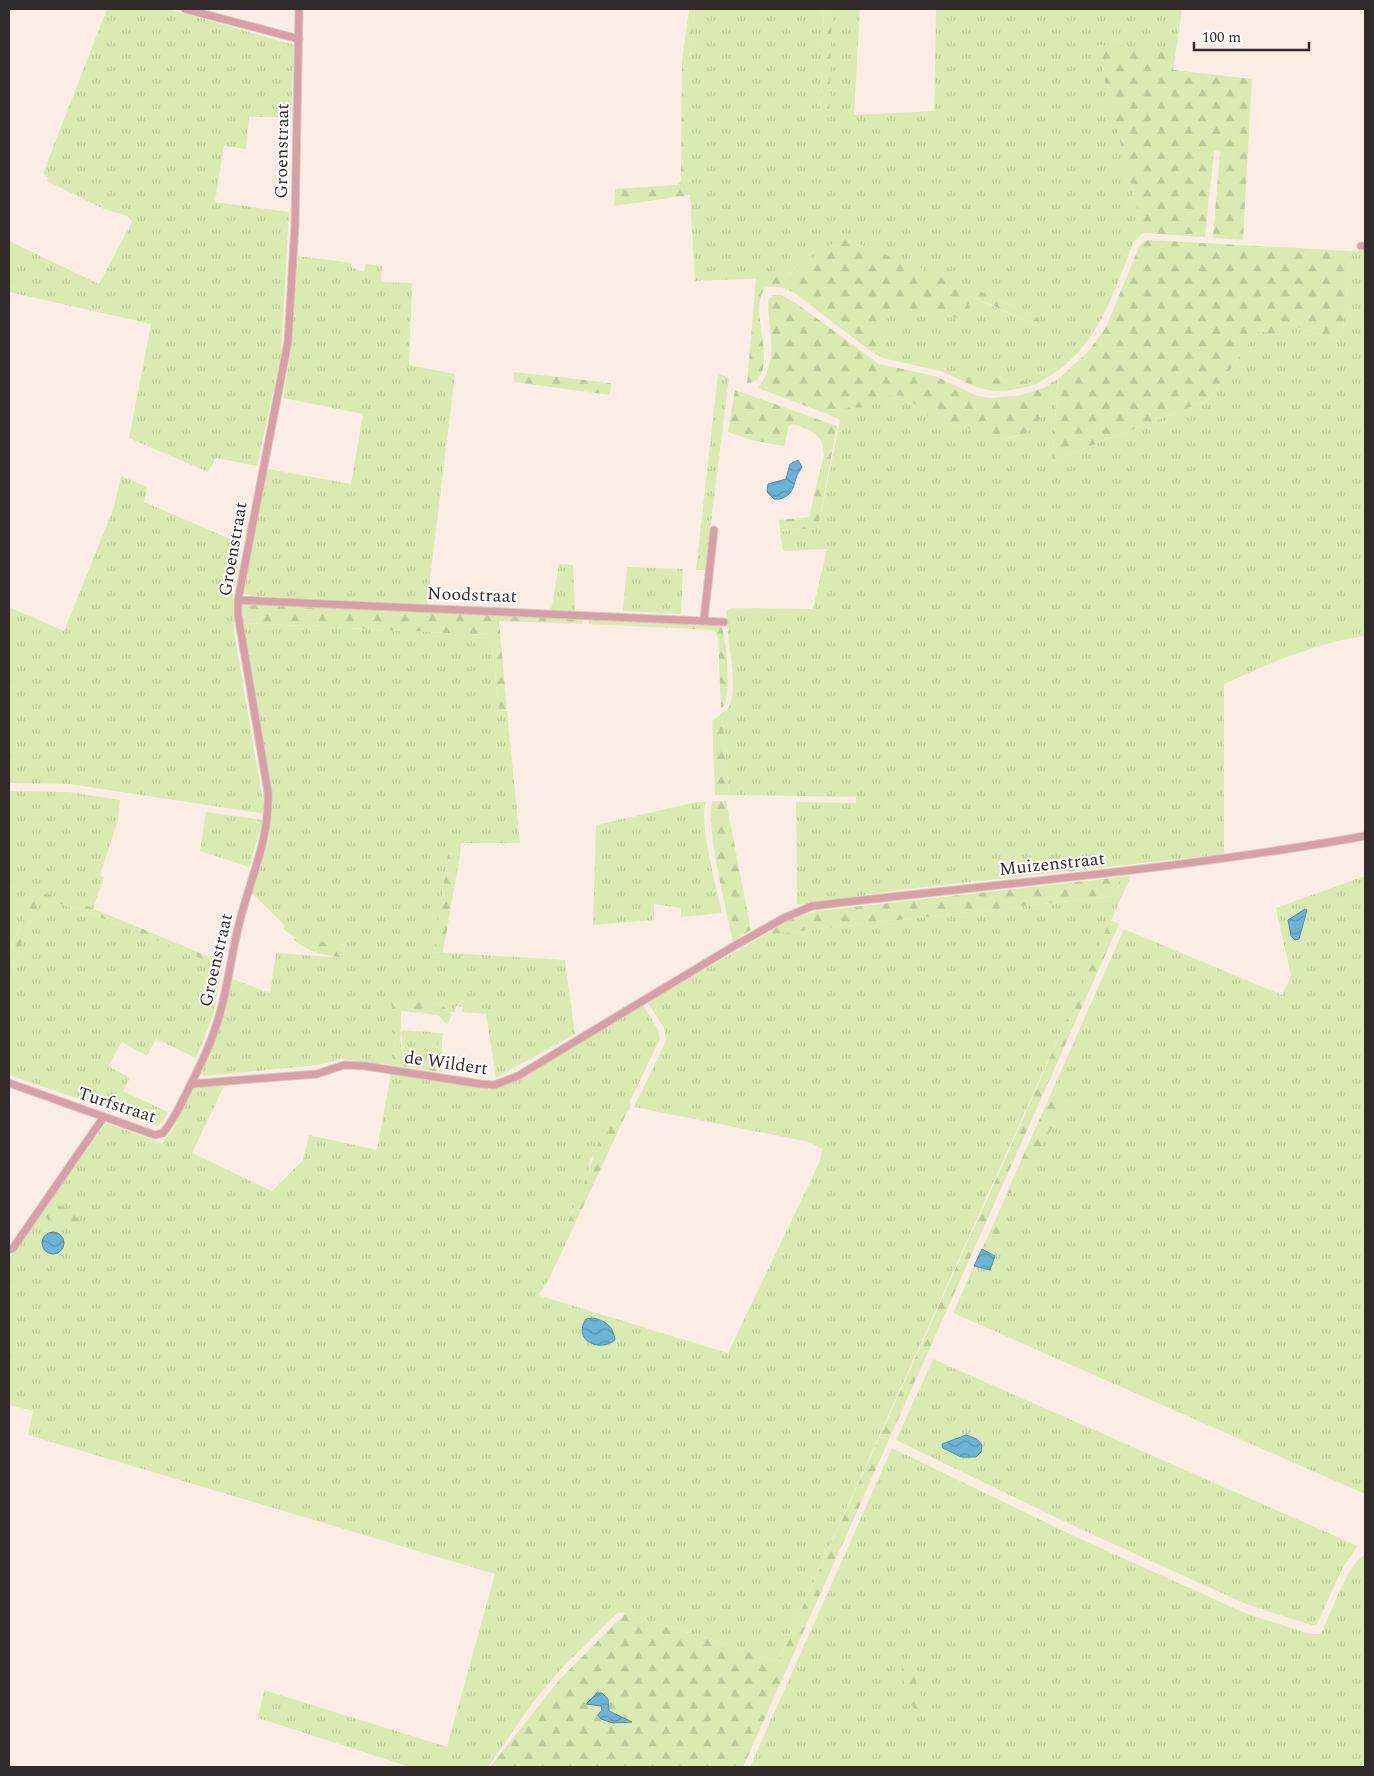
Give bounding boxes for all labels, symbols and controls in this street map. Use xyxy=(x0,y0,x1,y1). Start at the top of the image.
scale bar xyxy=(1194,20,1309,52)
text: 100 m xyxy=(1202,26,1241,49)
street label: Groenstraat xyxy=(268,103,296,199)
street label: Groenstraat xyxy=(211,500,255,598)
street label: Noodstraat xyxy=(427,580,517,610)
street label: Muizenstraat xyxy=(998,845,1106,883)
street label: Groenstraat xyxy=(192,910,240,1010)
street label: de Wildert xyxy=(403,1044,489,1082)
street label: Turfstraat xyxy=(74,1080,160,1130)

